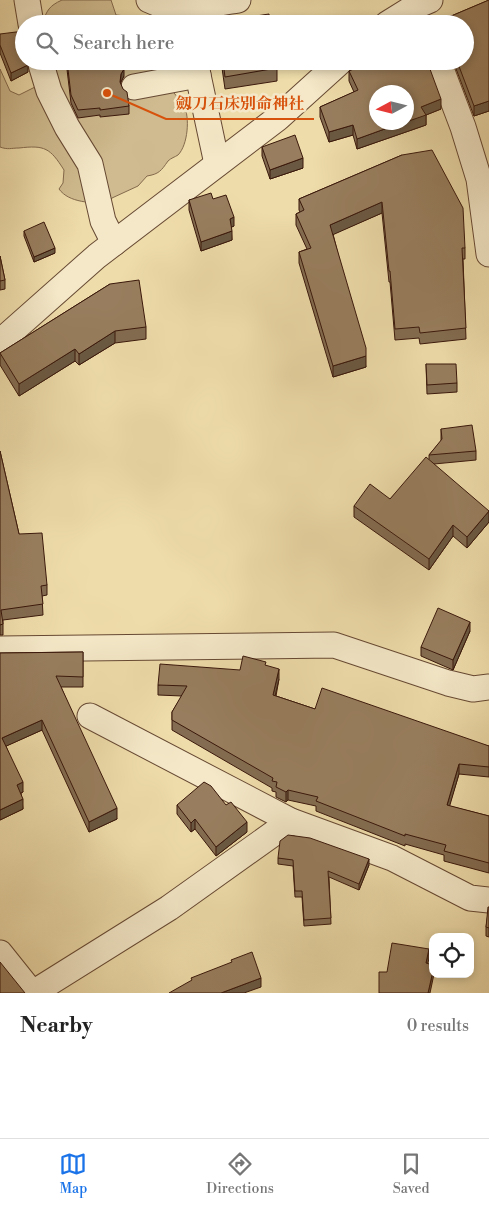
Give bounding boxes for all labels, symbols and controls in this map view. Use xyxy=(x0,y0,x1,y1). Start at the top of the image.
search box xyxy=(15,15,474,70)
icon: search xyxy=(33,29,61,57)
text: Search here xyxy=(73,31,174,55)
north arrow xyxy=(369,85,414,130)
callout: 劔刀石床別命神社 xyxy=(166,88,314,119)
text: 劔刀石床別命神社 xyxy=(176,94,304,114)
map controls xyxy=(429,933,474,978)
button: locate xyxy=(429,933,474,978)
text: Nearby xyxy=(20,1013,93,1039)
text: 0 results xyxy=(407,1016,469,1036)
tab: Map xyxy=(59,1150,87,1198)
tab: Directions xyxy=(206,1150,274,1198)
tab: Saved xyxy=(393,1150,430,1198)

